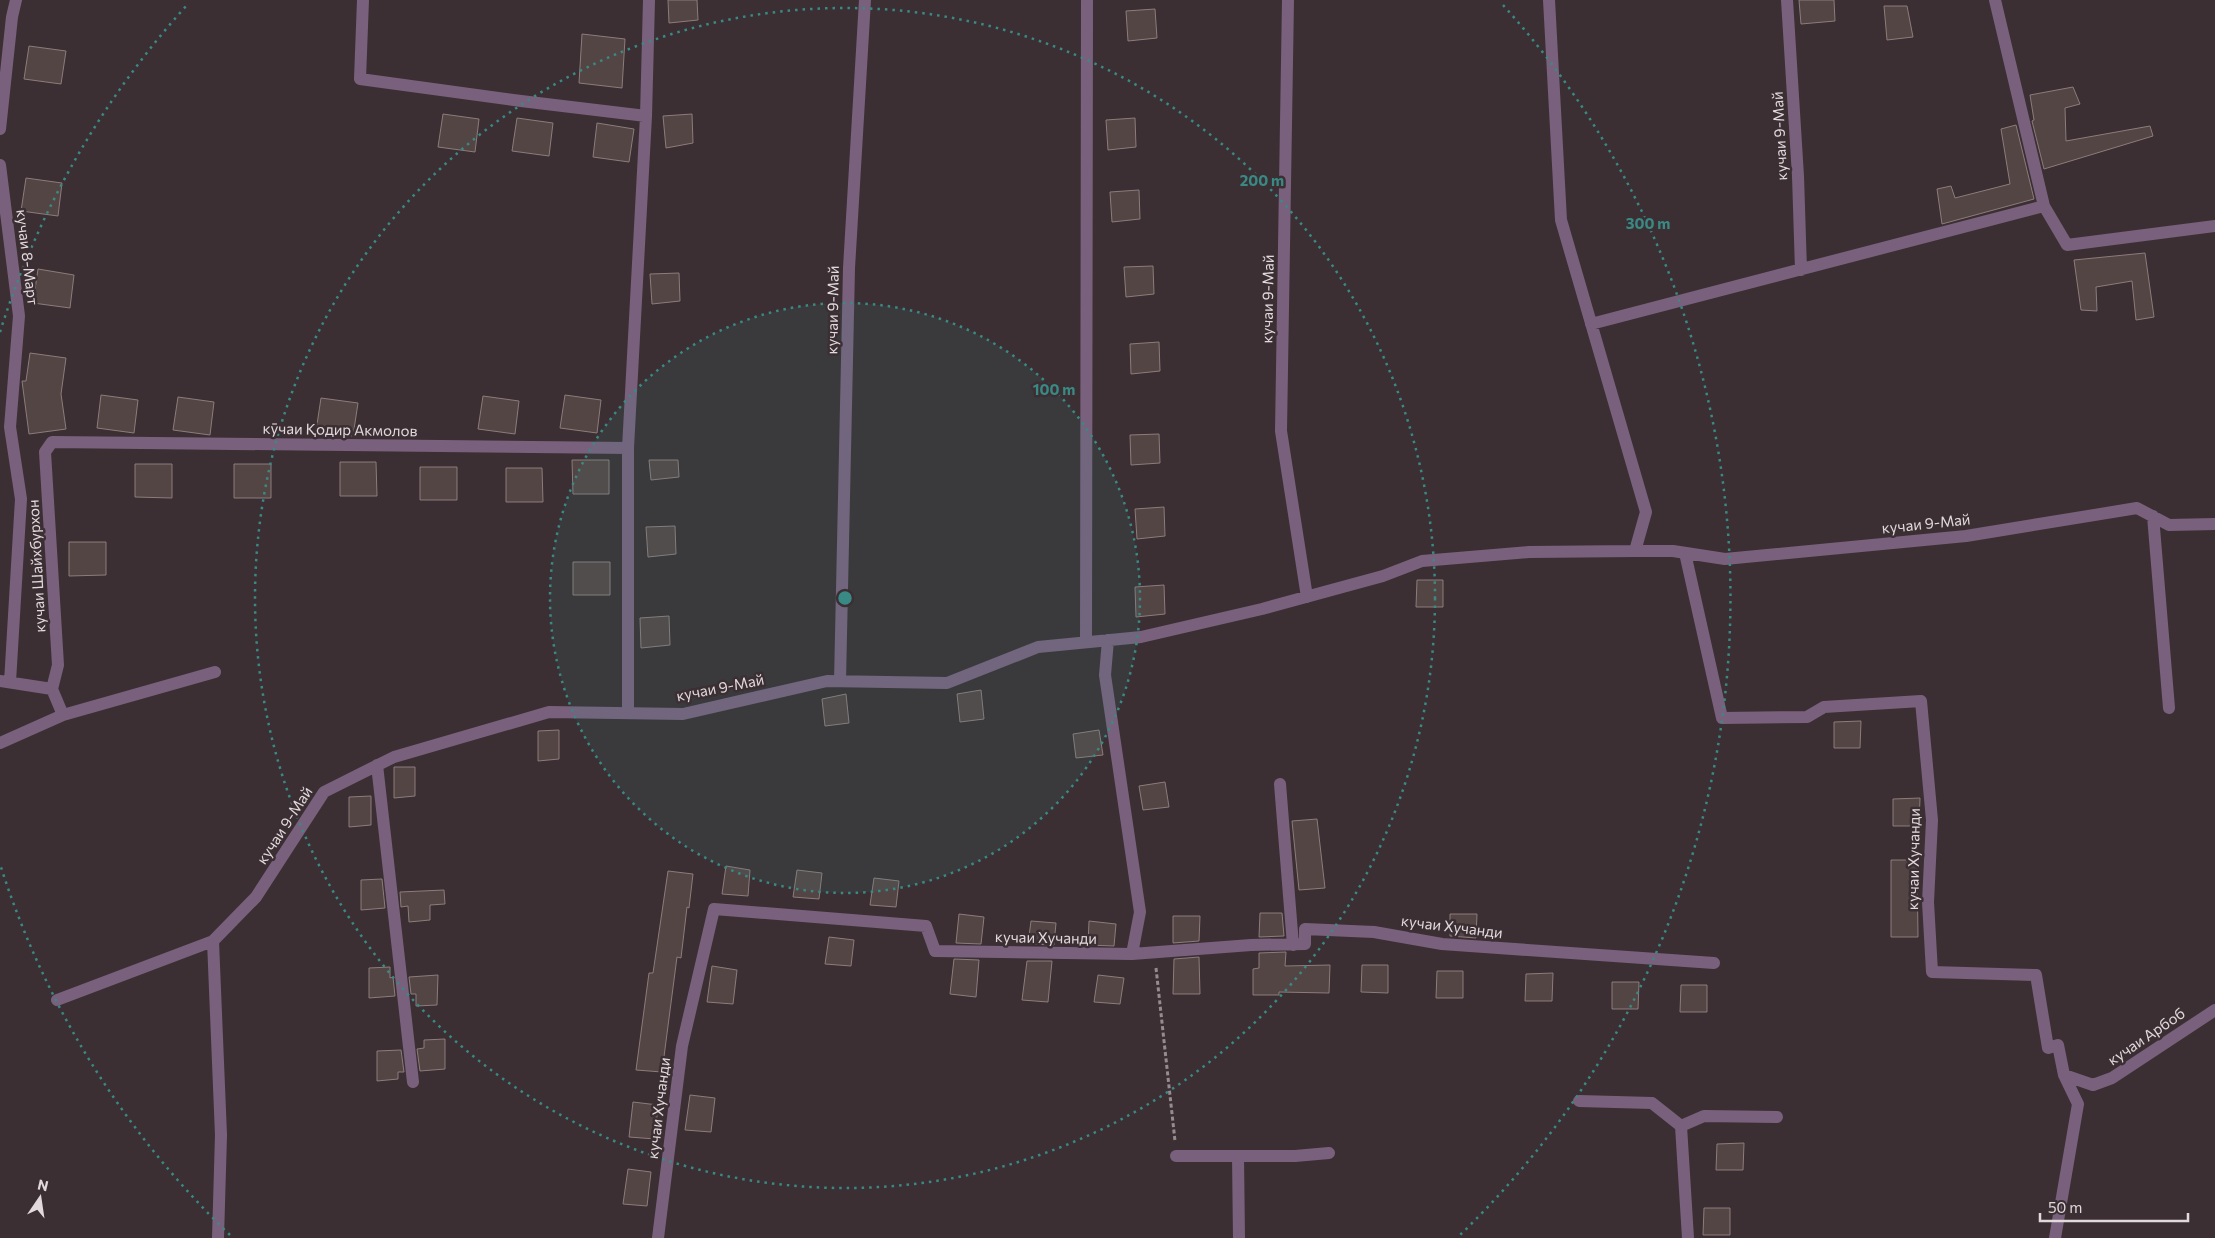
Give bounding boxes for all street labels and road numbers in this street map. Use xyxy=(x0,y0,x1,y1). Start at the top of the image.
street label: кучаи 9-Май xyxy=(1768,91,1790,181)
street label: кучаи 8-Март xyxy=(13,208,43,306)
street label: кучаи 9-Май xyxy=(1257,254,1277,344)
street label: кучаи 9-Май xyxy=(822,265,842,355)
street label: кӯчаи Қодир Акмолов xyxy=(262,419,418,439)
street label: кучаи Шайхбурхон xyxy=(24,499,48,633)
street label: кучаи 9-Май xyxy=(1881,509,1971,537)
street label: кучаи 9-Май xyxy=(675,670,765,704)
street label: кучаи 9-Май xyxy=(252,783,316,867)
street label: кучаи Хучанди xyxy=(1903,808,1923,910)
street label: кучаи Хучанди xyxy=(1400,911,1504,941)
street label: кучаи Хучанди xyxy=(995,927,1097,947)
street label: кучаи Арбоб xyxy=(2104,1004,2188,1068)
street label: кучаи Хучанди xyxy=(643,1056,673,1160)

